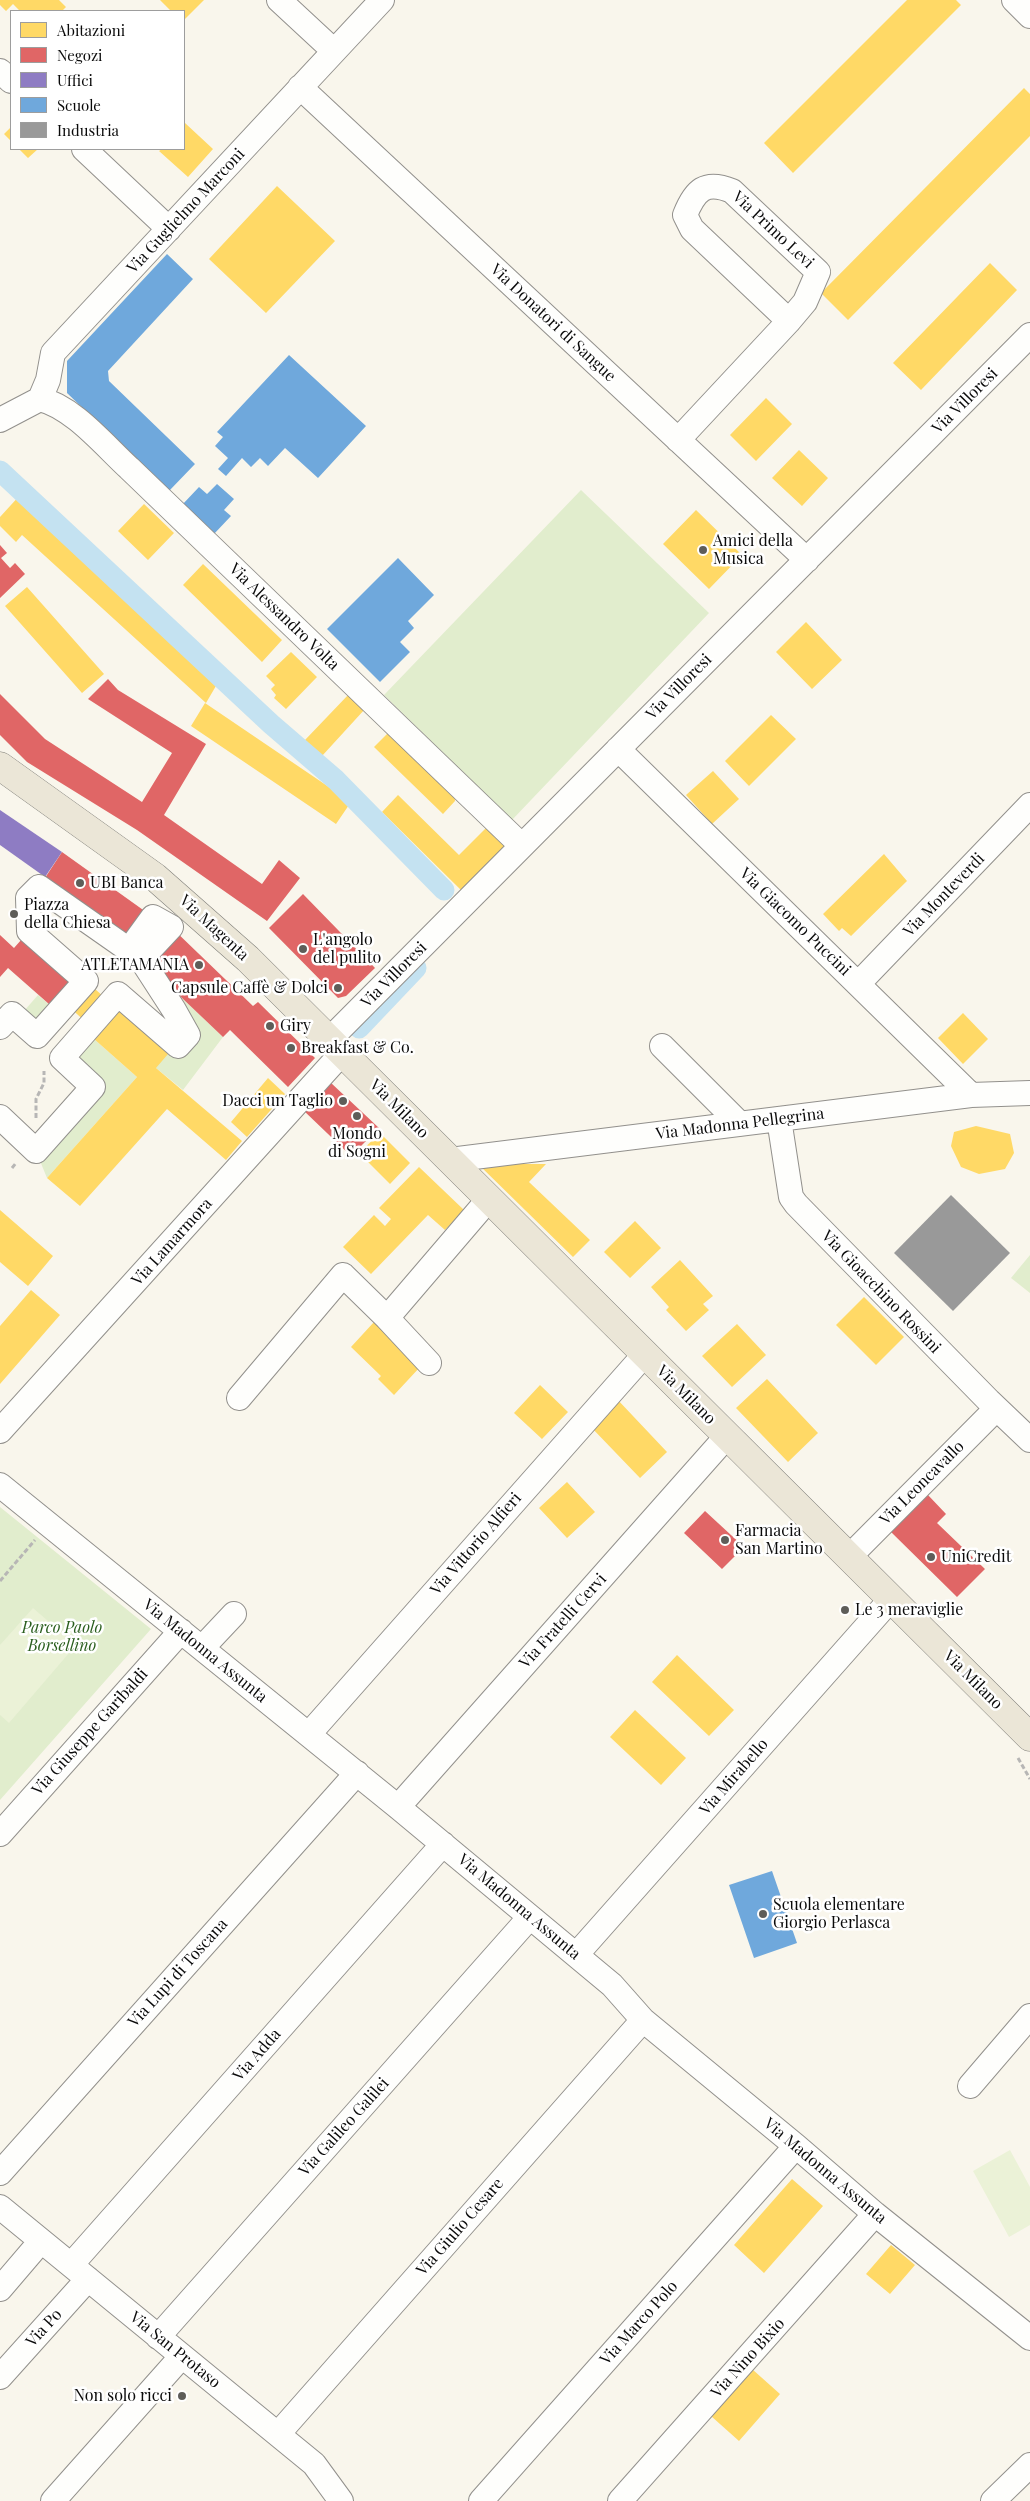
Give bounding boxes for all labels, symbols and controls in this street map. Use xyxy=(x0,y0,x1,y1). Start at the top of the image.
legend xyxy=(10,10,185,150)
text: Abitazioni xyxy=(57,20,125,40)
text: Negozi xyxy=(57,45,102,65)
text: Uffici xyxy=(57,70,93,90)
text: Scuole xyxy=(57,95,101,115)
text: Industria xyxy=(57,120,119,140)
street label: Via Guglielmo Marconi xyxy=(123,145,249,277)
street label: Via Primo Levi xyxy=(728,187,818,273)
street label: Via Donatori di Sangue xyxy=(486,260,620,386)
street label: Via Villoresi xyxy=(928,364,1002,438)
place label: Amici della Musica xyxy=(713,531,793,569)
marker: Amici della Musica xyxy=(697,544,709,556)
street label: Via Alessandro Volta xyxy=(225,560,343,674)
street label: Via Villoresi xyxy=(642,650,716,724)
street label: Via Monteverdi xyxy=(899,849,989,941)
street label: Via Giacomo Puccini xyxy=(736,864,854,980)
place label: UBI Banca xyxy=(90,873,163,893)
marker: UBI Banca xyxy=(74,877,86,889)
street label: Via Magenta xyxy=(175,891,253,965)
place label: Piazza della Chiesa xyxy=(24,895,111,933)
marker: Piazza della Chiesa xyxy=(8,908,20,920)
place label: L'angolo del pulito xyxy=(313,930,381,968)
street label: Via Villoresi xyxy=(357,938,431,1012)
marker: L'angolo del pulito xyxy=(297,943,309,955)
place label: ATLETAMANIA xyxy=(81,955,189,975)
marker: ATLETAMANIA xyxy=(193,959,205,971)
place label: Capsule Caffè & Dolci xyxy=(171,978,328,998)
marker: Capsule Caffè & Dolci xyxy=(332,982,344,994)
place label: Giry xyxy=(280,1016,311,1036)
marker: Giry xyxy=(264,1020,276,1032)
place label: Breakfast & Co. xyxy=(301,1038,414,1058)
marker: Breakfast & Co. xyxy=(285,1042,297,1054)
street label: Via Milano xyxy=(365,1075,433,1143)
place label: Dacci un Taglio xyxy=(222,1091,333,1111)
marker: Dacci un Taglio xyxy=(337,1095,349,1107)
street label: Via Madonna Pellegrina xyxy=(655,1104,825,1144)
marker: Mondo di Sogni xyxy=(351,1110,363,1122)
place label: Mondo di Sogni xyxy=(328,1124,386,1162)
street label: Via Lamarmora xyxy=(128,1194,216,1290)
street label: Via Gioacchino Rossini xyxy=(817,1227,945,1357)
street label: Via Milano xyxy=(652,1361,720,1429)
street label: Via Leoncavallo xyxy=(876,1437,968,1529)
street label: Via Vittorio Alfieri xyxy=(426,1489,526,1599)
place label: Farmacia San Martino xyxy=(735,1521,823,1559)
marker: Farmacia San Martino xyxy=(719,1534,731,1546)
place label: UniCredit xyxy=(941,1547,1011,1567)
marker: UniCredit xyxy=(925,1551,937,1563)
street label: Via Fratelli Cervi xyxy=(515,1570,611,1672)
street label: Via Madonna Assunta xyxy=(139,1595,271,1707)
place label: Le 3 meraviglie xyxy=(855,1600,963,1620)
marker: Le 3 meraviglie xyxy=(839,1604,851,1616)
park label: Parco Paolo Borsellino xyxy=(22,1618,102,1656)
street label: Via Milano xyxy=(939,1646,1007,1714)
street label: Via Giuseppe Garibaldi xyxy=(28,1665,152,1799)
street label: Via Mirabello xyxy=(696,1735,772,1819)
street label: Via Madonna Assunta xyxy=(454,1850,584,1964)
place label: Scuola elementare Giorgio Perlasca xyxy=(773,1895,905,1933)
marker: Scuola elementare Giorgio Perlasca xyxy=(757,1908,769,1920)
street label: Via Lupi di Toscana xyxy=(124,1915,232,2031)
street label: Via Adda xyxy=(229,2025,285,2085)
street label: Via Galileo Galilei xyxy=(295,2074,393,2180)
street label: Via Madonna Assunta xyxy=(760,2114,890,2228)
street label: Via Giulio Cesare xyxy=(413,2174,507,2280)
street label: Via Marco Polo xyxy=(596,2277,682,2369)
street label: Via Po xyxy=(22,2305,66,2351)
street label: Via San Protaso xyxy=(126,2308,224,2392)
street label: Via Nino Bixio xyxy=(707,2314,789,2402)
place label: Non solo ricci xyxy=(74,2386,172,2406)
marker: Non solo ricci xyxy=(176,2390,188,2402)

